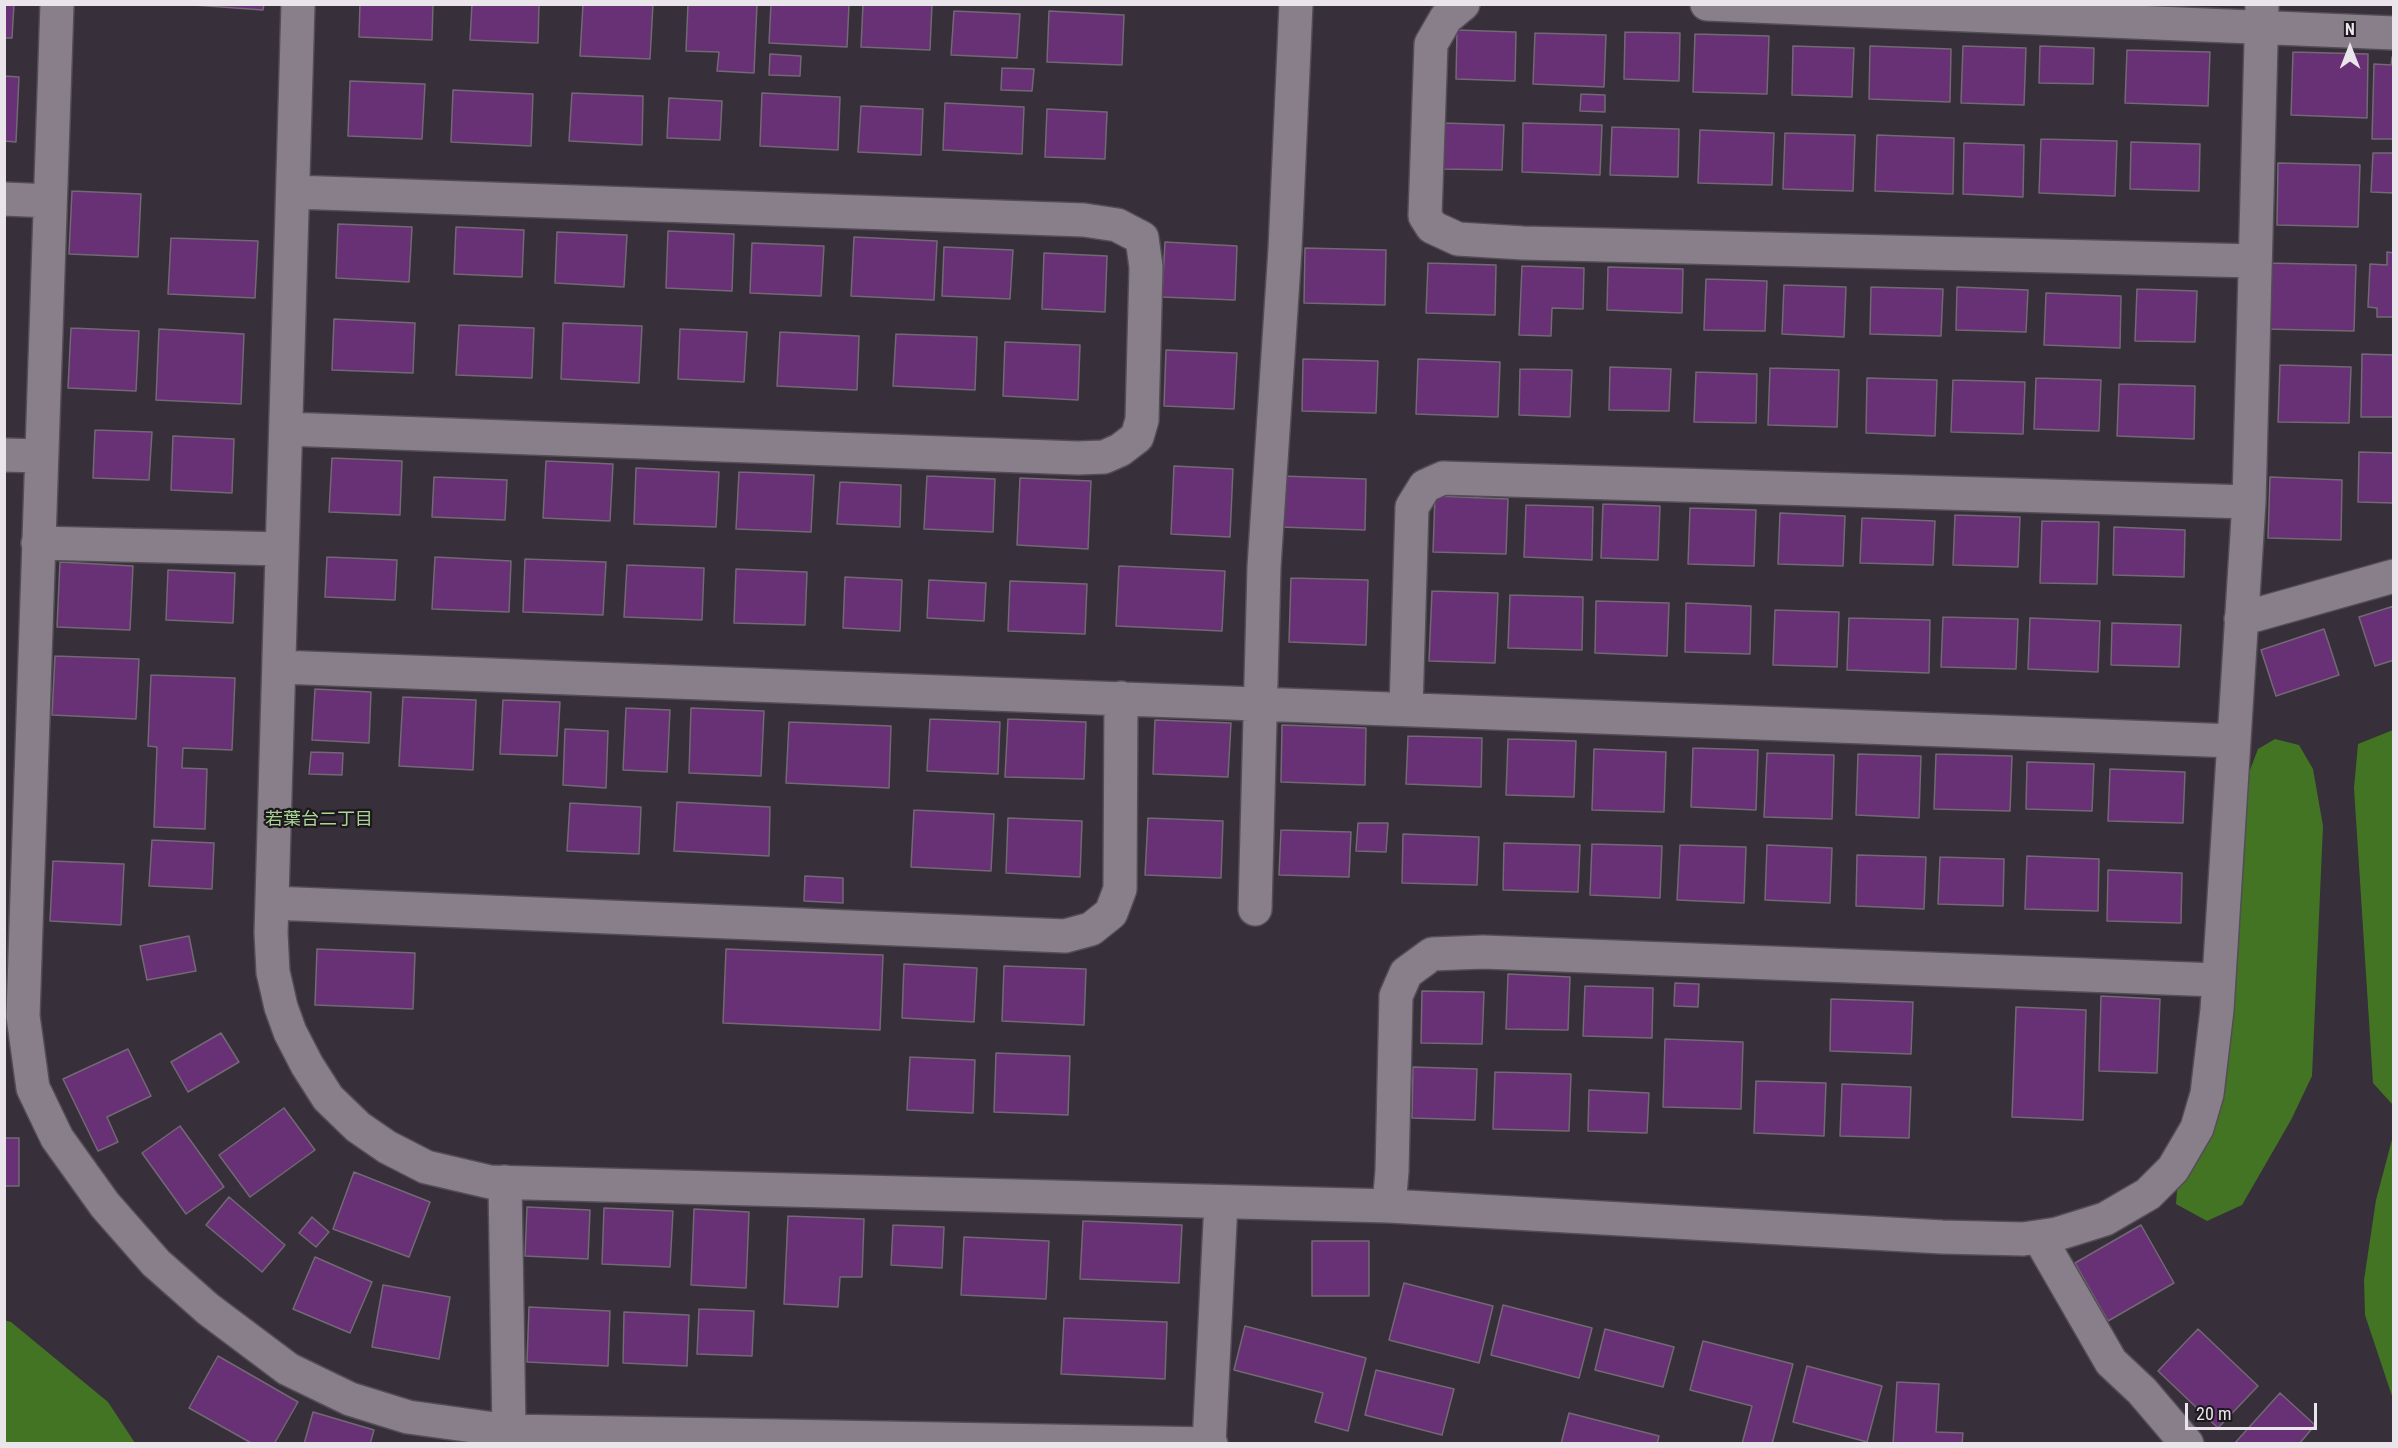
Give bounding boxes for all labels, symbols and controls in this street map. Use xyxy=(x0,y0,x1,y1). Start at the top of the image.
north arrow xyxy=(2320,18,2380,78)
text: N xyxy=(2345,20,2355,39)
district label: 若葉台二丁目 xyxy=(265,809,373,831)
scale bar xyxy=(2188,1391,2320,1429)
text: 20 m xyxy=(2196,1403,2231,1424)

